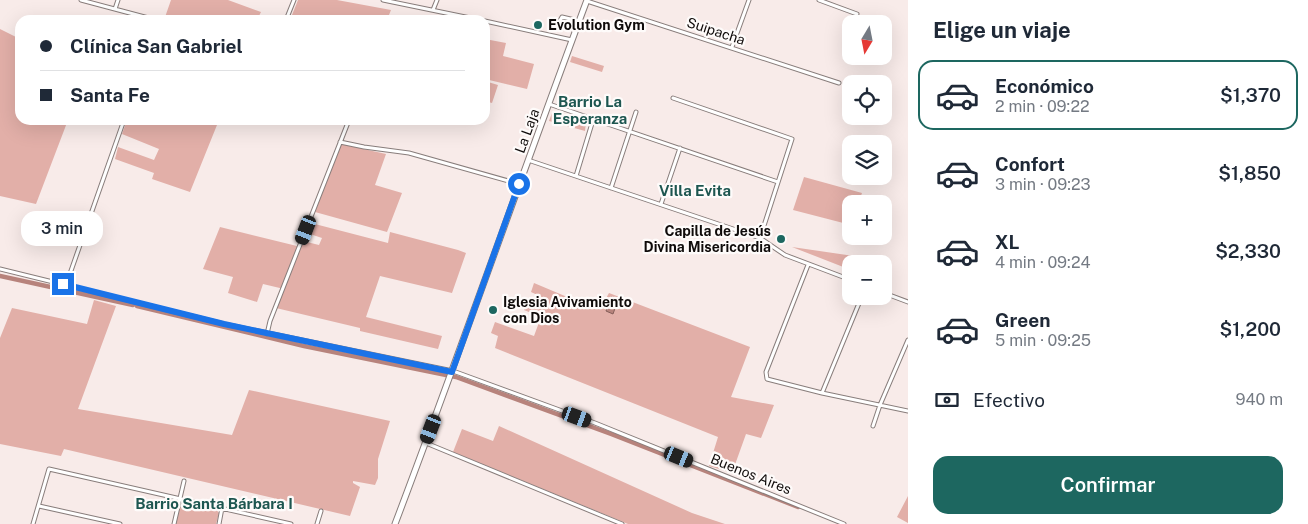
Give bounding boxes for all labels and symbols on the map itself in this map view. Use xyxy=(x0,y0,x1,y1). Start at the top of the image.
street label: Suipacha xyxy=(685,14,747,48)
north arrow xyxy=(842,15,892,65)
place label: Evolution Gym xyxy=(548,17,645,33)
marker: Evolution Gym xyxy=(532,19,544,31)
district label: Barrio La Esperanza xyxy=(553,93,627,127)
street label: La Laja xyxy=(512,107,542,155)
route start xyxy=(508,173,530,195)
district label: Villa Evita xyxy=(659,182,731,199)
callout: 3 min xyxy=(22,212,104,246)
car xyxy=(293,213,318,247)
place label: Capilla de Jesús Divina Misericordia xyxy=(644,223,771,255)
marker: Capilla de Jesús Divina Misericordia xyxy=(775,233,787,245)
route end xyxy=(52,273,74,295)
place label: Iglesia Avivamiento con Dios xyxy=(503,294,632,326)
marker: Iglesia Avivamiento con Dios xyxy=(487,304,499,316)
car xyxy=(560,405,593,429)
car xyxy=(418,412,443,446)
car xyxy=(662,444,695,470)
street label: Buenos Aires xyxy=(708,451,794,497)
district label: Barrio Santa Bárbara I xyxy=(135,495,293,512)

